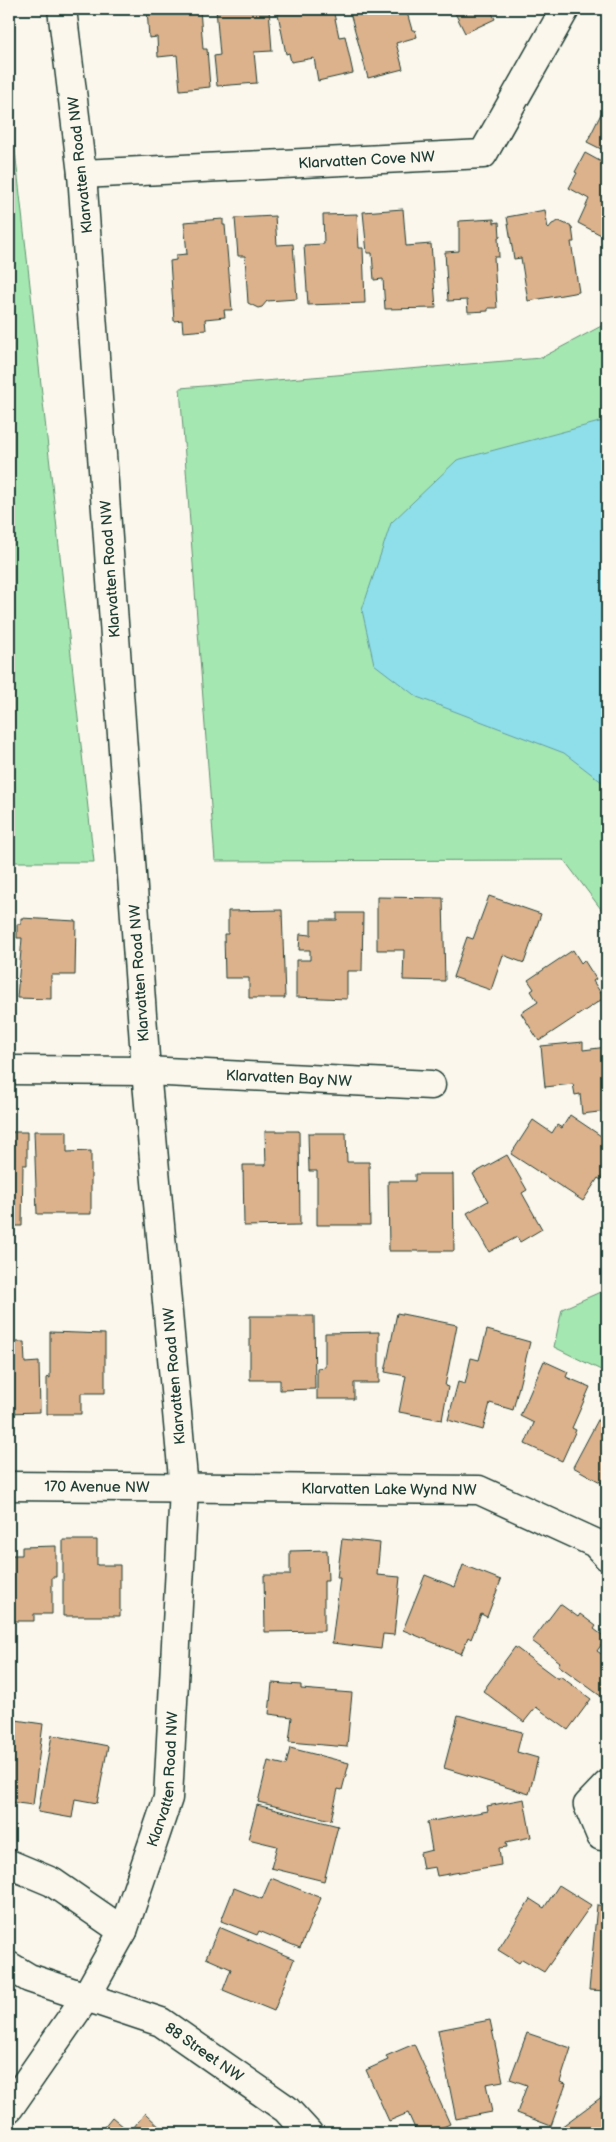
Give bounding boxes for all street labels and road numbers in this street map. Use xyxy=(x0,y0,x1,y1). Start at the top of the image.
street label: Klarvatten Road NW xyxy=(64,95,97,235)
street label: Klarvatten Cove NW xyxy=(298,147,436,173)
street label: Klarvatten Road NW xyxy=(96,499,125,638)
street label: Klarvatten Road NW xyxy=(125,903,154,1042)
street label: Klarvatten Bay NW xyxy=(225,1066,353,1091)
street label: Klarvatten Road NW xyxy=(159,1306,190,1445)
street label: 170 Avenue NW xyxy=(44,1477,150,1497)
street label: Klarvatten Lake Wynd NW xyxy=(301,1479,477,1500)
street label: Klarvatten Road NW xyxy=(143,1710,182,1850)
street label: 88 Street NW xyxy=(161,2018,247,2087)

